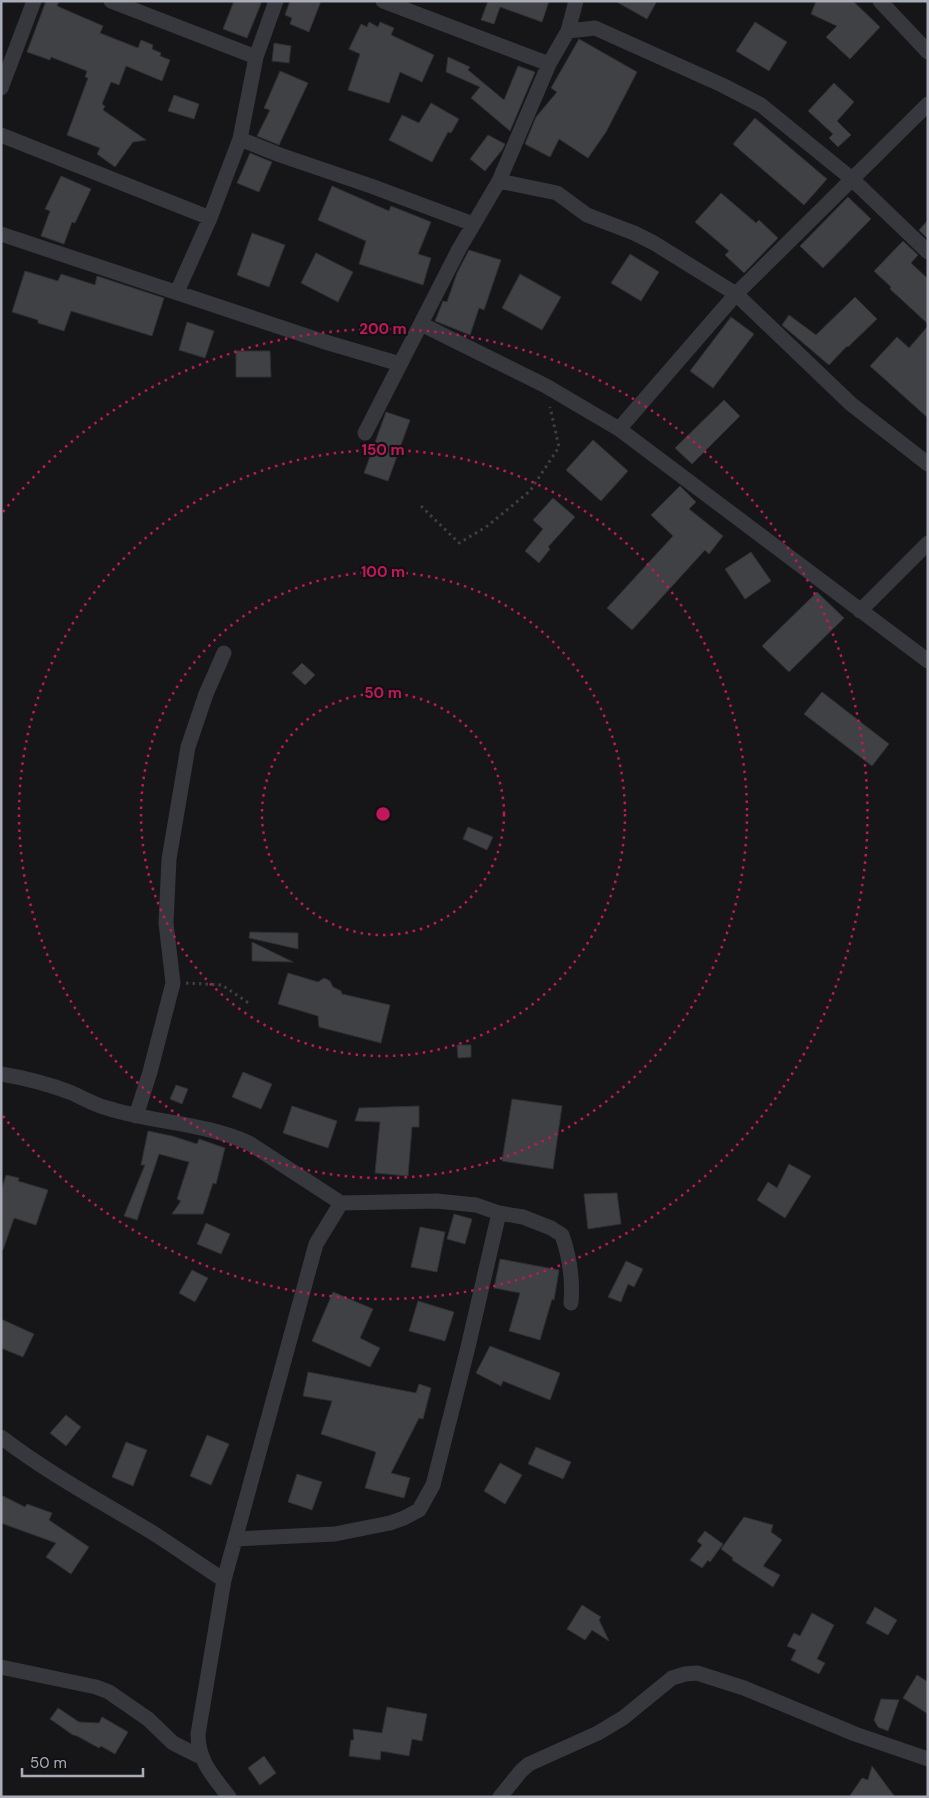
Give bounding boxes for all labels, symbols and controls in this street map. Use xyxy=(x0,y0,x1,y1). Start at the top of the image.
text: 200 m xyxy=(359,319,407,339)
text: 150 m xyxy=(362,440,405,460)
text: 100 m xyxy=(361,562,405,582)
text: 50 m xyxy=(364,683,402,703)
centre of rings xyxy=(374,805,392,823)
scale bar xyxy=(22,1746,144,1778)
text: 50 m xyxy=(30,1753,67,1773)

